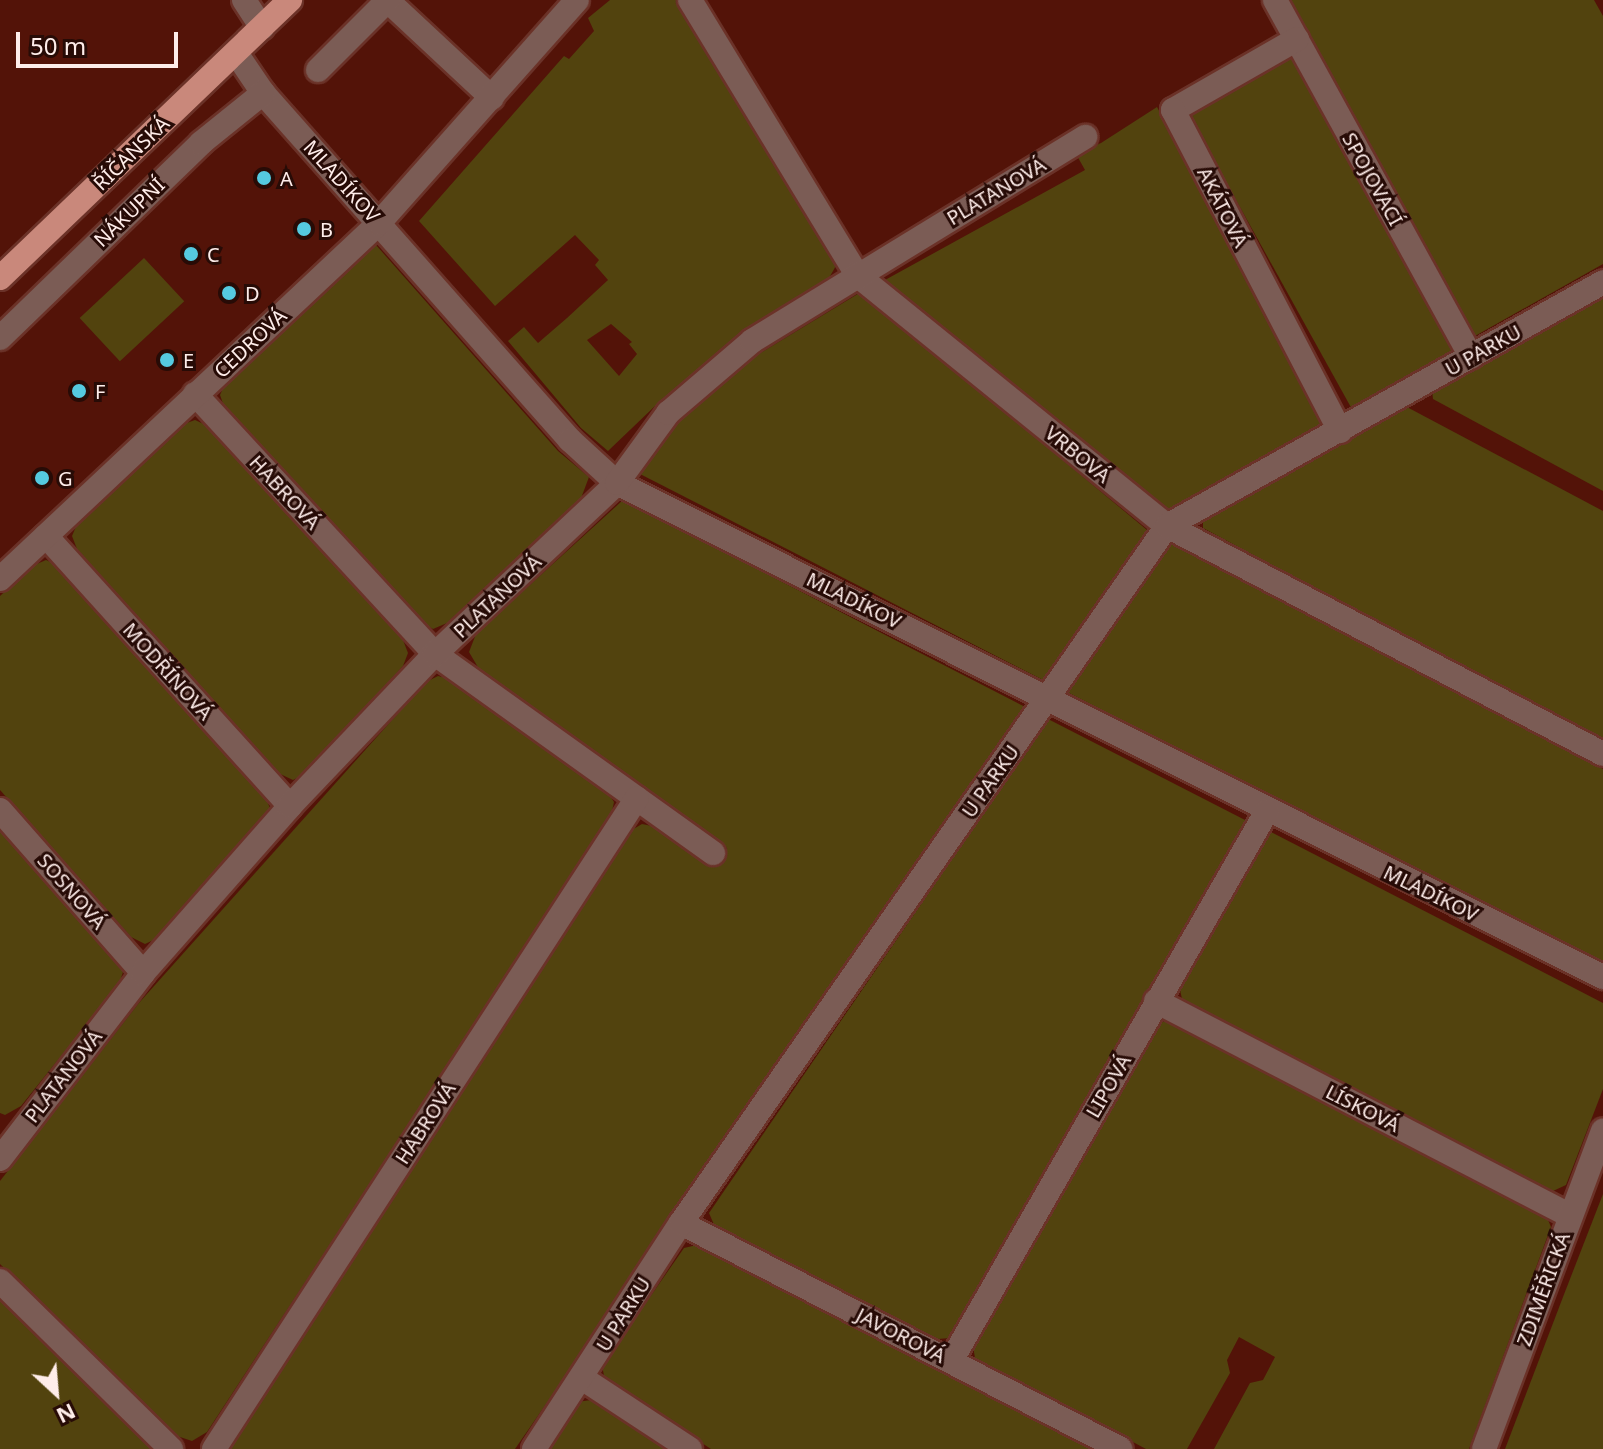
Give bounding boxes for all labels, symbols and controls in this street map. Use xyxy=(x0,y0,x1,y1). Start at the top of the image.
scale bar xyxy=(20,16,182,66)
text: 50 m xyxy=(30,29,86,62)
street label: ŘÍČANSKÁ xyxy=(88,111,174,195)
street label: SPOJOVACÍ xyxy=(1338,128,1408,230)
street label: MLADÍKOV xyxy=(299,135,385,227)
street label: PLATANOVÁ xyxy=(942,152,1050,230)
street label: AKÁTOVÁ xyxy=(1193,163,1253,251)
place label: A xyxy=(280,166,293,190)
marker: A xyxy=(255,169,273,187)
street label: NÁKUPNÍ xyxy=(89,172,169,252)
place label: B xyxy=(320,217,333,241)
marker: B xyxy=(295,220,313,238)
place label: C xyxy=(207,242,220,266)
marker: C xyxy=(182,245,200,263)
place label: D xyxy=(245,281,260,305)
marker: D xyxy=(220,284,238,302)
street label: CEDROVÁ xyxy=(209,303,291,383)
street label: U PARKU xyxy=(1441,319,1525,381)
place label: E xyxy=(183,348,194,372)
marker: E xyxy=(158,351,176,369)
place label: F xyxy=(95,379,105,403)
marker: F xyxy=(70,382,88,400)
street label: VRBOVÁ xyxy=(1041,420,1115,488)
street label: HABROVÁ xyxy=(245,450,325,534)
place label: G xyxy=(58,466,73,490)
marker: G xyxy=(33,469,51,487)
street label: PLATANOVÁ xyxy=(448,549,546,643)
street label: MLADÍKOV xyxy=(803,567,905,633)
street label: MODŘÍNOVÁ xyxy=(118,618,218,724)
street label: U PARKU xyxy=(956,740,1024,822)
street label: SOSNOVÁ xyxy=(33,848,111,934)
street label: MLADÍKOV xyxy=(1380,860,1482,926)
street label: PLATANOVÁ xyxy=(19,1025,107,1127)
street label: LIPOVÁ xyxy=(1080,1050,1136,1122)
street label: HABROVÁ xyxy=(390,1078,460,1168)
street label: LÍSKOVÁ xyxy=(1322,1079,1404,1137)
street label: ZDIMĚŘICKÁ xyxy=(1511,1229,1575,1349)
street label: U PARKU xyxy=(591,1272,655,1356)
street label: JAVOROVÁ xyxy=(852,1302,950,1368)
north arrow xyxy=(16,1353,96,1433)
text: N xyxy=(52,1397,81,1432)

